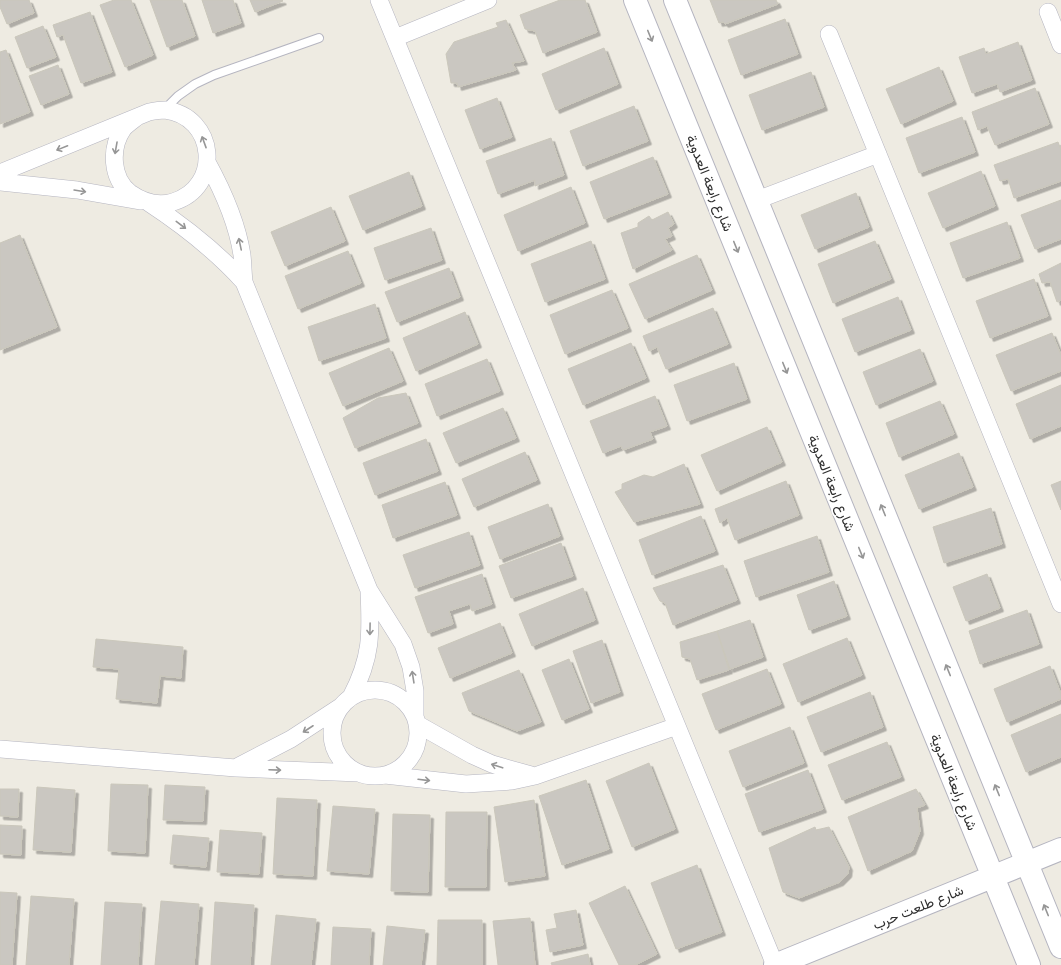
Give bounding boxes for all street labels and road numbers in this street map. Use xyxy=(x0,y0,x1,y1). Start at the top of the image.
street label: شارع رابعة العدوية xyxy=(681,132,738,235)
street label: شارع رابعة العدوية xyxy=(803,432,860,535)
street label: شارع رابعة العدوية xyxy=(925,731,982,834)
street label: شارع طلعت حرب xyxy=(870,881,967,935)

